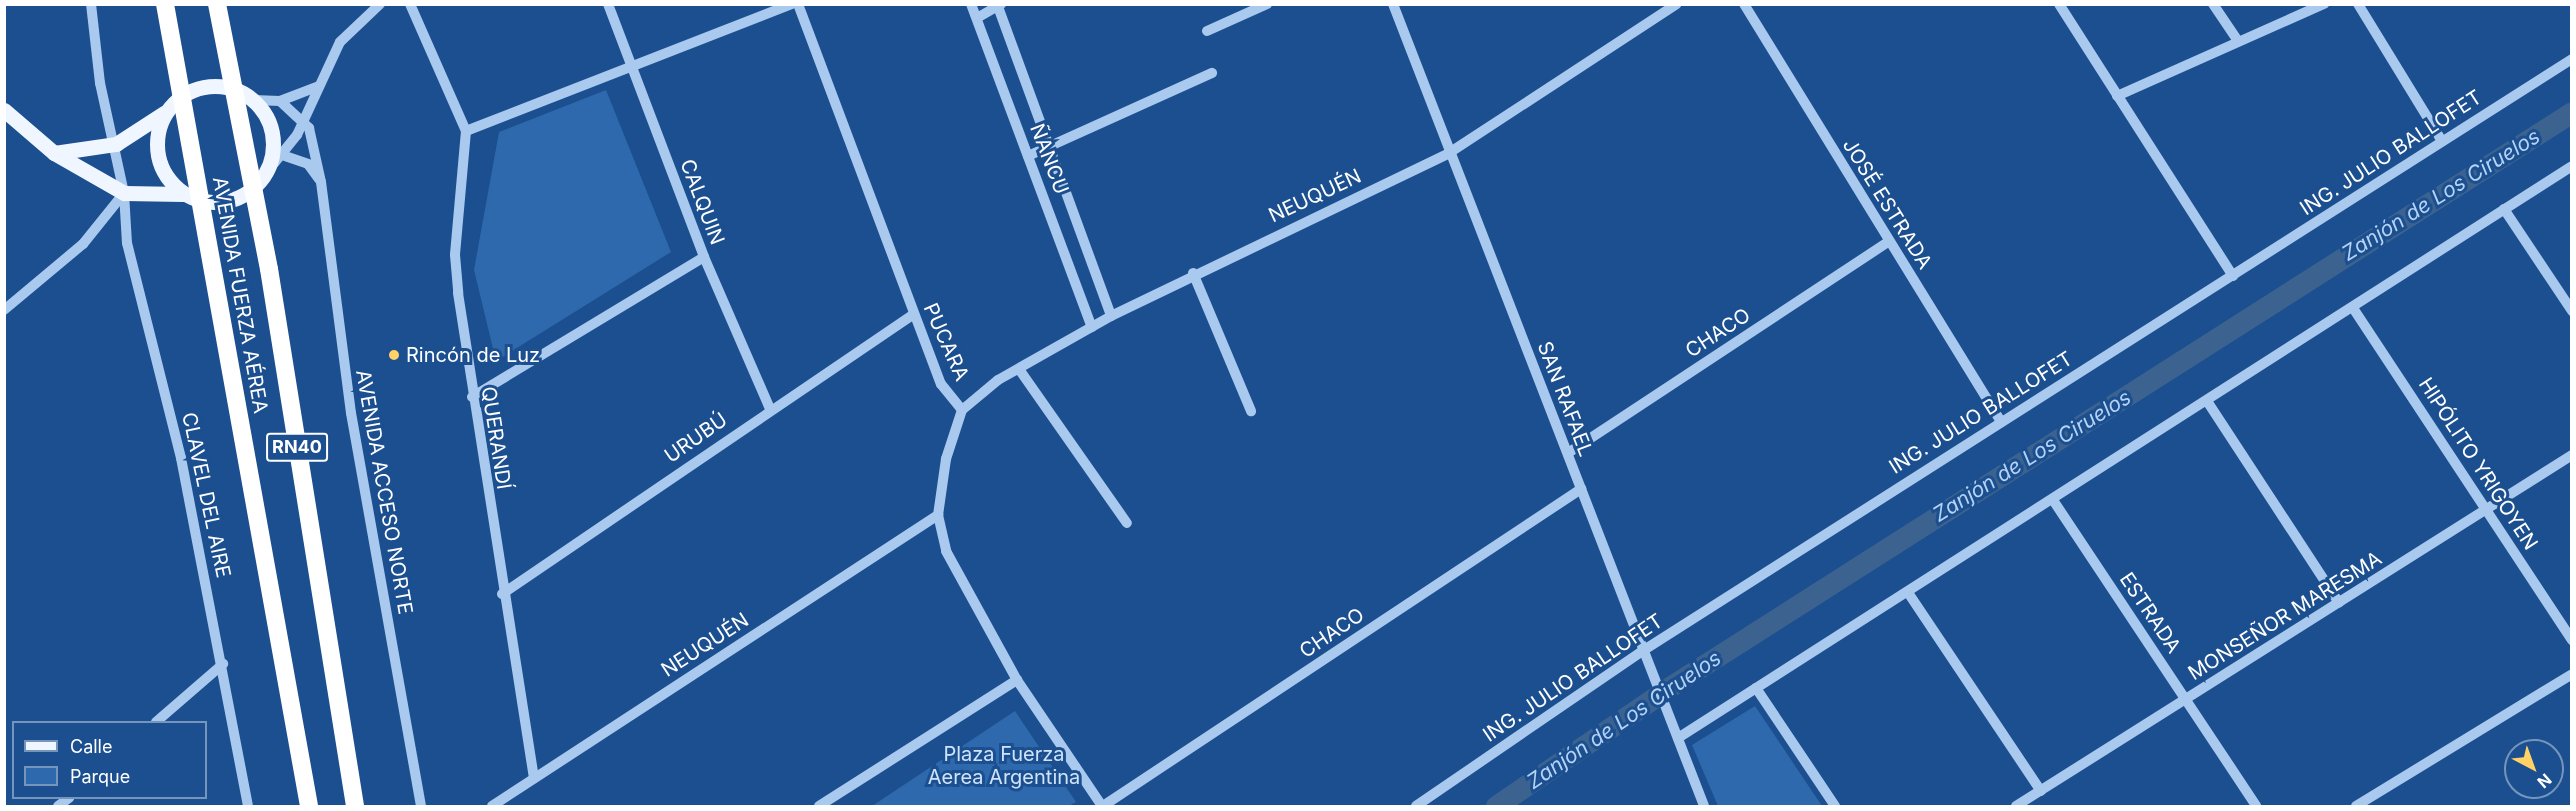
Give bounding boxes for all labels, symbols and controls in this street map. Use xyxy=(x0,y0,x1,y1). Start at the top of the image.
street label: ING. JULIO BALLOFET xyxy=(2296,85,2486,221)
street label: ÑANCU xyxy=(1025,120,1073,198)
water label: Zanjón de Los Ciruelos xyxy=(2337,124,2545,266)
street label: JOSÉ ESTRADA xyxy=(1837,134,1937,274)
street label: CALQUIN xyxy=(675,156,729,248)
street label: NEUQUÉN xyxy=(1265,164,1365,228)
street label: AVENIDA FUERZA AÉREA xyxy=(207,175,273,415)
street label: PUCARA xyxy=(918,300,974,384)
street label: CHACO xyxy=(1681,303,1755,363)
street label: SAN RAFAEL xyxy=(1532,338,1598,460)
place label: Rincón de Luz xyxy=(406,343,540,367)
street label: ING. JULIO BALLOFET xyxy=(1885,347,2077,479)
marker: Rincón de Luz xyxy=(387,348,401,362)
street label: AVENIDA ACCESO NORTE xyxy=(351,368,417,616)
street label: HIPÓLITO YRIGOYEN xyxy=(2413,373,2543,555)
street label: QUERANDÍ xyxy=(476,385,516,491)
water label: Zanjón de Los Ciruelos xyxy=(1928,385,2136,527)
street label: URUBÚ xyxy=(660,408,732,468)
street label: CLAVEL DEL AIRE xyxy=(177,410,235,580)
road number: RN40 xyxy=(266,432,328,462)
street label: MONSEÑOR MARESMA xyxy=(2184,547,2386,685)
street label: ESTRADA xyxy=(2114,568,2186,658)
street label: CHACO xyxy=(1295,603,1369,663)
street label: NEUQUÉN xyxy=(657,608,753,682)
street label: ING. JULIO BALLOFET xyxy=(1479,609,1667,747)
water label: Zanjón de Los Ciruelos xyxy=(1522,646,1726,794)
legend xyxy=(12,721,207,799)
text: Calle xyxy=(70,736,112,757)
north arrow xyxy=(2504,739,2564,799)
park label: Plaza Fuerza Aerea Argentina xyxy=(928,743,1080,790)
text: Parque xyxy=(70,766,130,787)
text: N xyxy=(2533,770,2556,793)

